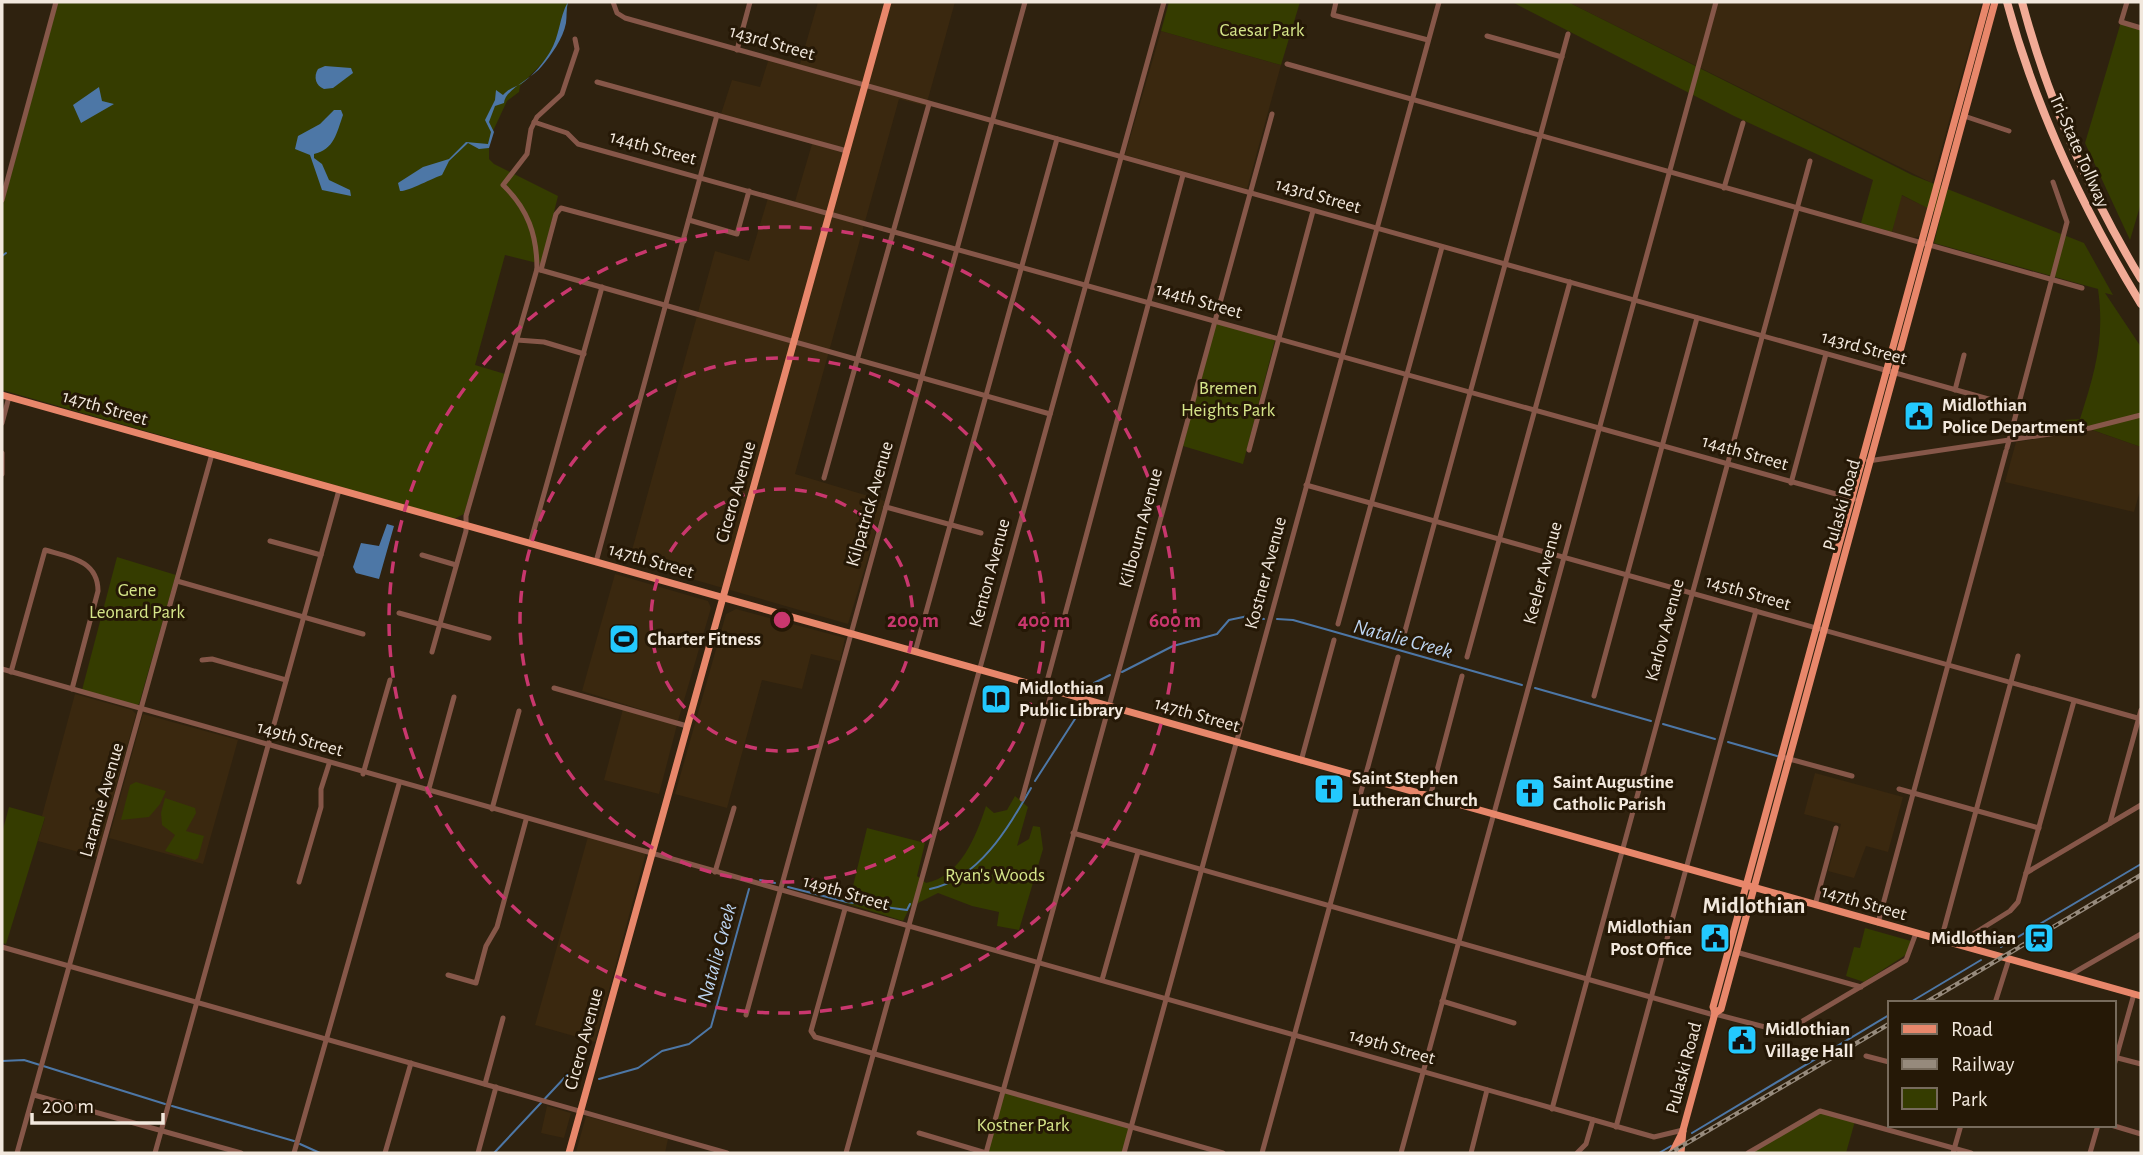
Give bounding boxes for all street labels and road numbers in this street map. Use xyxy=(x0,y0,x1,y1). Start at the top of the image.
street label: 143rd Street xyxy=(727,22,817,64)
street label: Tri-State Tollway xyxy=(2045,91,2113,211)
street label: 144th Street xyxy=(608,127,698,169)
street label: 143rd Street xyxy=(1273,175,1363,217)
street label: 144th Street xyxy=(1154,280,1244,322)
street label: 143rd Street xyxy=(1819,328,1909,368)
street label: 147th Street xyxy=(60,387,150,429)
street label: 144th Street xyxy=(1700,432,1790,474)
street label: Cicero Avenue xyxy=(712,439,760,545)
street label: Kilpatrick Avenue xyxy=(843,439,897,569)
street label: Pulaski Road xyxy=(1820,457,1864,553)
street label: Kilbourn Avenue xyxy=(1116,466,1166,590)
street label: Kostner Avenue xyxy=(1242,515,1290,631)
street label: Kenton Avenue xyxy=(966,517,1014,629)
street label: Keeler Avenue xyxy=(1520,520,1566,626)
street label: 147th Street xyxy=(606,540,696,582)
street label: 145th Street xyxy=(1703,572,1793,614)
street label: Karlov Avenue xyxy=(1642,577,1688,683)
street label: 147th Street xyxy=(1152,694,1242,736)
street label: 149th Street xyxy=(255,718,345,760)
street label: Laramie Avenue xyxy=(77,741,127,859)
street label: 149th Street xyxy=(801,872,891,914)
street label: 147th Street xyxy=(1819,882,1909,924)
street label: Cicero Avenue xyxy=(561,986,607,1092)
street label: Pulaski Road xyxy=(1663,1020,1705,1116)
street label: 149th Street xyxy=(1347,1026,1437,1068)

